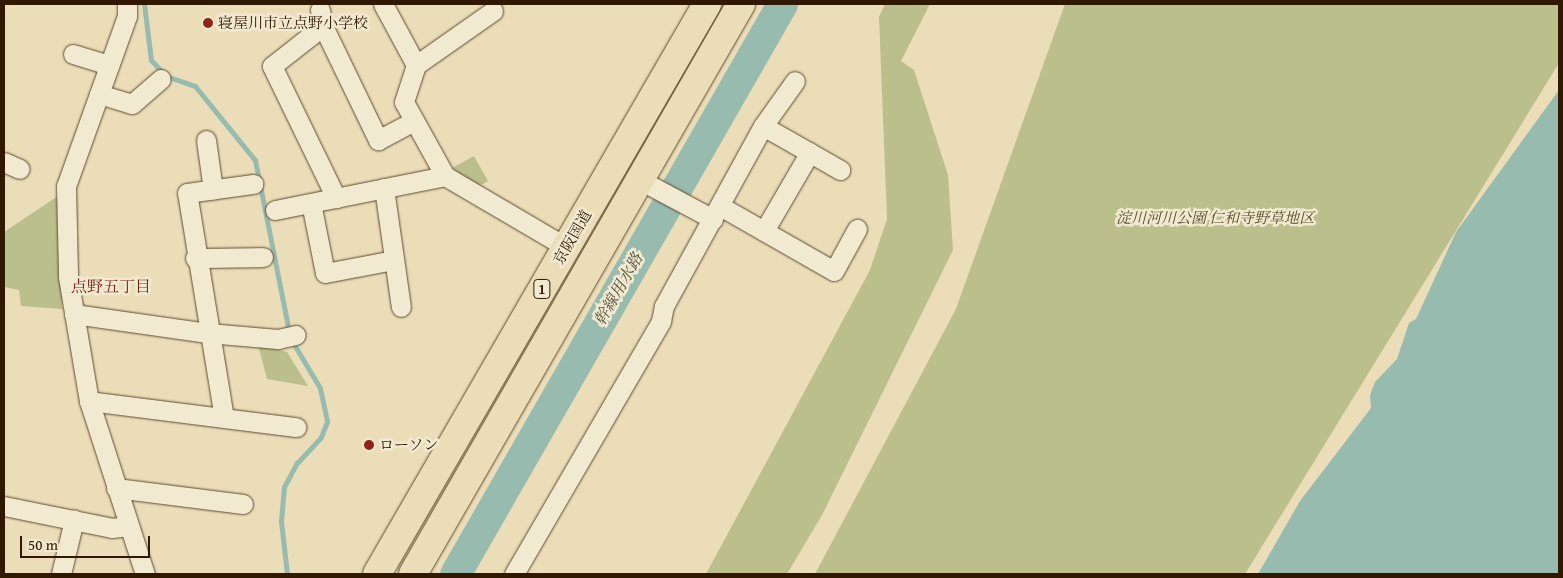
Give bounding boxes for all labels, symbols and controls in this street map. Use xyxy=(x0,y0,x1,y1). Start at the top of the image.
place label: 寝屋川市立点野小学校 xyxy=(218,14,368,32)
marker: 寝屋川市立点野小学校 xyxy=(202,17,214,29)
street label: 京阪国道 xyxy=(549,207,595,267)
park label: 淀川河川公園 仁和寺野草地区 xyxy=(1116,209,1314,227)
water label: 幹線用水路 xyxy=(590,250,646,328)
district label: 点野五丁目 xyxy=(71,276,151,296)
road number: 1 xyxy=(533,278,551,300)
place label: ローソン xyxy=(379,436,439,454)
marker: ローソン xyxy=(363,439,375,451)
scale bar xyxy=(22,526,152,558)
text: 50 m xyxy=(28,534,58,555)

